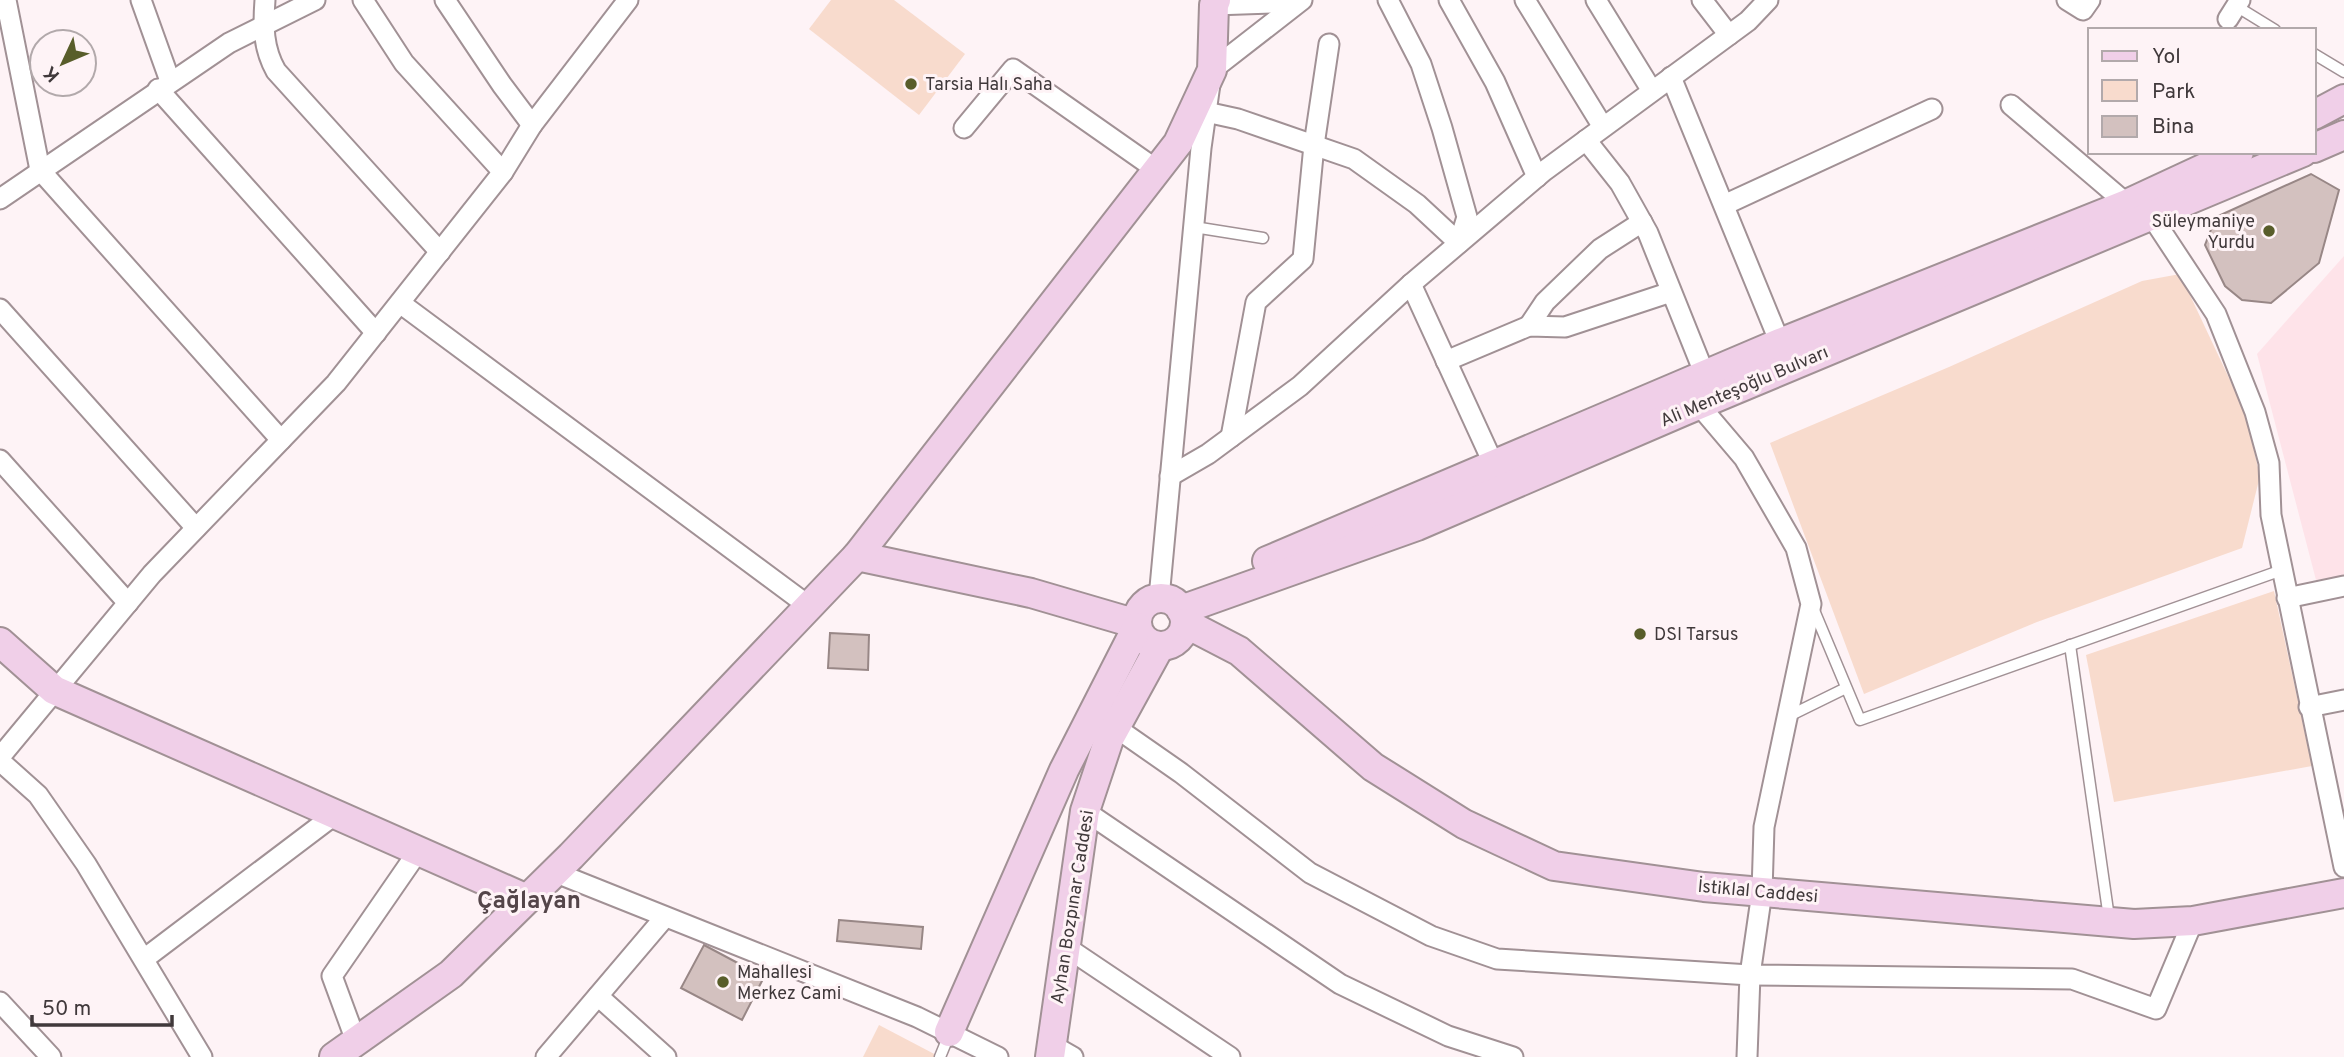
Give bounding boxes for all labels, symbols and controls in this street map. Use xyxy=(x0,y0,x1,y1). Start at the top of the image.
north arrow xyxy=(28,28,98,98)
legend xyxy=(2088,28,2316,154)
text: Yol xyxy=(2152,44,2181,71)
text: K xyxy=(39,60,66,87)
place label: Tarsia Halı Saha xyxy=(925,74,1053,97)
marker: Tarsia Halı Saha xyxy=(903,76,919,92)
text: Park xyxy=(2152,79,2195,106)
text: Bina xyxy=(2152,114,2194,141)
place label: Süleymaniye Yurdu xyxy=(2151,211,2255,255)
marker: Süleymaniye Yurdu xyxy=(2261,223,2277,239)
street label: Ali Menteşoğlu Bulvarı xyxy=(1657,342,1832,433)
place label: DSI Tarsus xyxy=(1654,624,1738,647)
marker: DSI Tarsus xyxy=(1632,626,1648,642)
street label: Ayhan Bozpınar Caddesi xyxy=(1047,809,1100,1006)
street label: İstiklal Caddesi xyxy=(1697,874,1819,909)
district label: Çağlayan xyxy=(477,887,581,917)
place label: Mahallesi Merkez Cami xyxy=(737,962,841,1006)
marker: Mahallesi Merkez Cami xyxy=(715,974,731,990)
scale bar xyxy=(32,984,172,1028)
text: 50 m xyxy=(42,996,91,1023)

